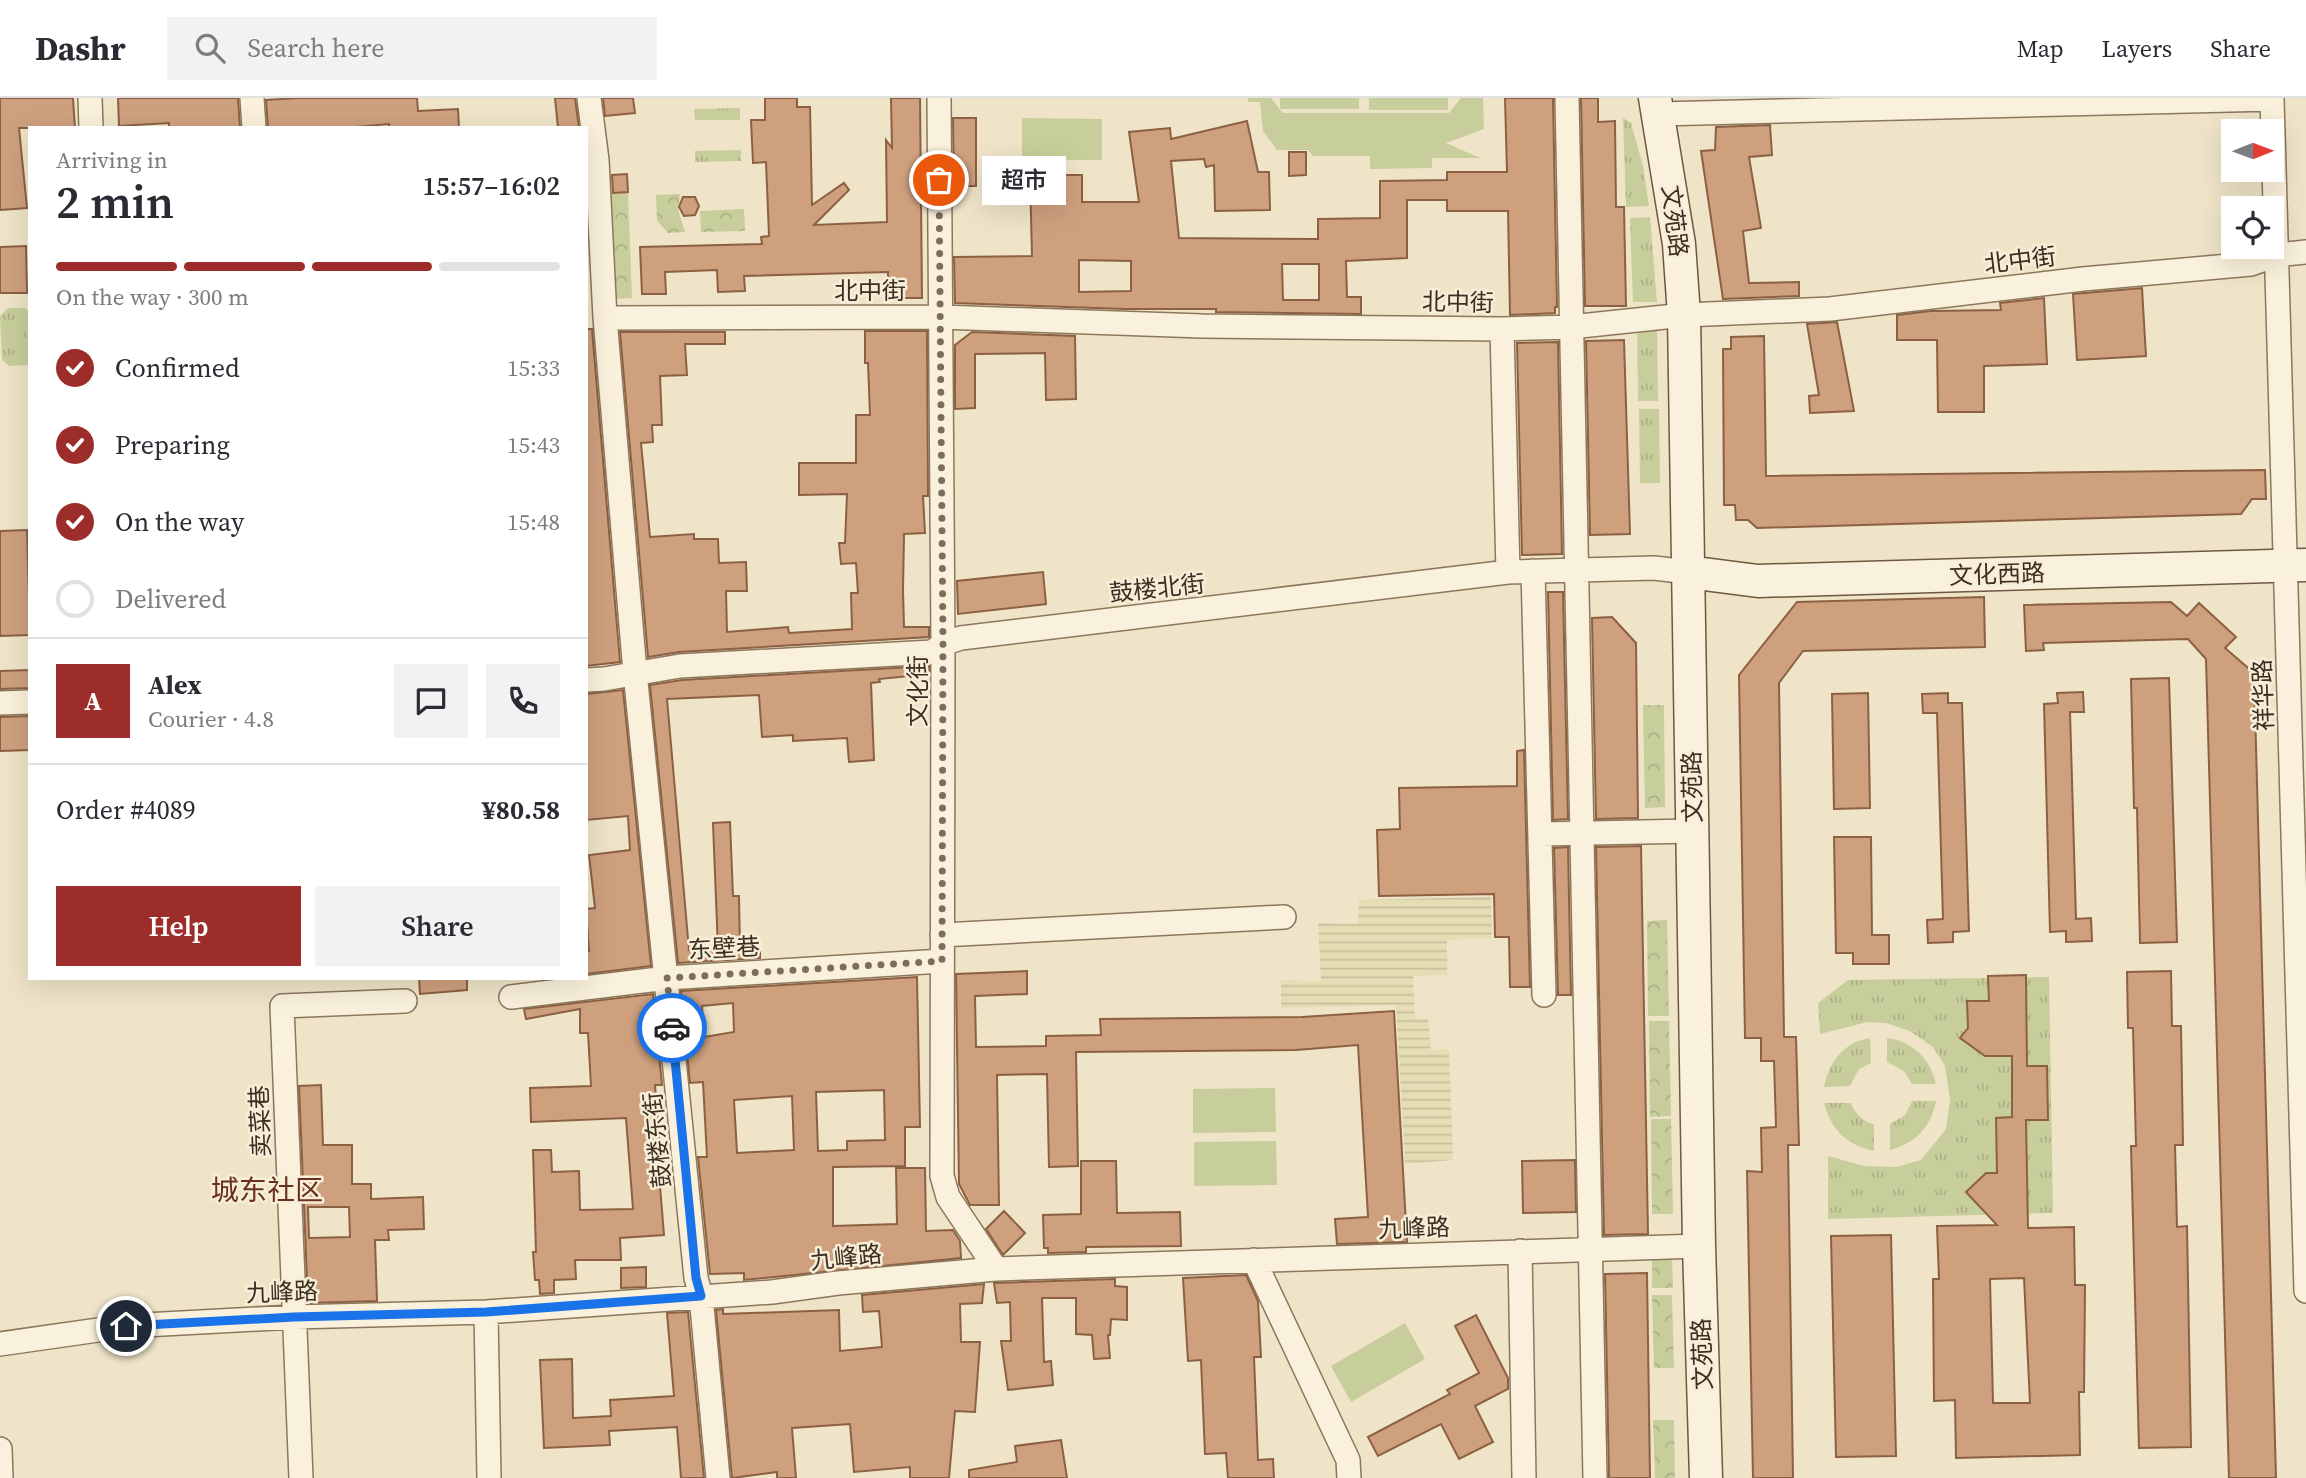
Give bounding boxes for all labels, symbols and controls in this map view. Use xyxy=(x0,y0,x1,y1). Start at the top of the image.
search box xyxy=(167,17,657,80)
text: Dashr xyxy=(35,26,125,71)
icon: search xyxy=(191,29,229,67)
text: Search here xyxy=(247,30,385,66)
text: Map xyxy=(2017,32,2064,65)
text: Layers xyxy=(2102,32,2172,65)
text: Share xyxy=(2210,32,2271,65)
north arrow xyxy=(2221,119,2284,182)
map controls xyxy=(2221,119,2284,259)
text: Arriving in xyxy=(56,144,168,176)
pin xyxy=(909,150,969,210)
callout: 超市 xyxy=(981,155,1065,204)
icon: bag xyxy=(920,161,958,199)
text: 超市 xyxy=(1001,164,1047,196)
text: 15:57–16:02 xyxy=(423,168,560,204)
text: 2 min xyxy=(56,170,174,233)
street label: 文苑路 xyxy=(1654,183,1696,259)
button: locate xyxy=(2221,196,2284,259)
street label: 北中街 xyxy=(1982,239,2058,281)
street label: 北中街 xyxy=(834,274,906,307)
text: On the way · 300 m xyxy=(56,281,249,313)
street label: 北中街 xyxy=(1422,285,1494,319)
icon: check xyxy=(56,349,94,387)
text: Confirmed xyxy=(115,350,240,386)
text: 15:33 xyxy=(507,352,560,384)
icon: check xyxy=(56,426,94,464)
text: Preparing xyxy=(115,427,230,463)
text: 15:43 xyxy=(507,429,560,461)
icon: check xyxy=(56,503,94,541)
text: On the way xyxy=(115,504,244,540)
text: 15:48 xyxy=(507,506,560,538)
street label: 文化西路 xyxy=(1948,556,2046,592)
street label: 鼓楼北街 xyxy=(1108,567,1206,609)
text: Delivered xyxy=(115,581,226,617)
street label: 文化街 xyxy=(901,655,934,727)
street label: 祥华路 xyxy=(2245,658,2281,732)
button: chat xyxy=(394,664,468,738)
button: phone xyxy=(486,664,560,738)
text: Alex xyxy=(148,667,202,703)
text: A xyxy=(84,683,102,719)
text: Courier · 4.8 xyxy=(148,703,274,735)
street label: 文苑路 xyxy=(1675,751,1709,823)
text: Order #4089 xyxy=(56,792,196,828)
text: ¥80.58 xyxy=(482,792,560,828)
button: Help xyxy=(56,886,301,966)
button: Share xyxy=(315,886,560,966)
street label: 东壁巷 xyxy=(687,930,761,966)
courier xyxy=(637,993,707,1063)
icon: car xyxy=(653,1009,691,1047)
street label: 卖菜巷 xyxy=(242,1084,278,1158)
street label: 鼓楼东街 xyxy=(636,1091,678,1189)
district label: 城东社区 xyxy=(211,1171,323,1209)
street label: 九峰路 xyxy=(1377,1210,1451,1246)
street label: 九峰路 xyxy=(808,1237,884,1277)
street label: 九峰路 xyxy=(245,1274,319,1310)
pin xyxy=(96,1296,156,1356)
icon: home xyxy=(107,1307,145,1345)
street label: 文苑路 xyxy=(1684,1317,1720,1391)

